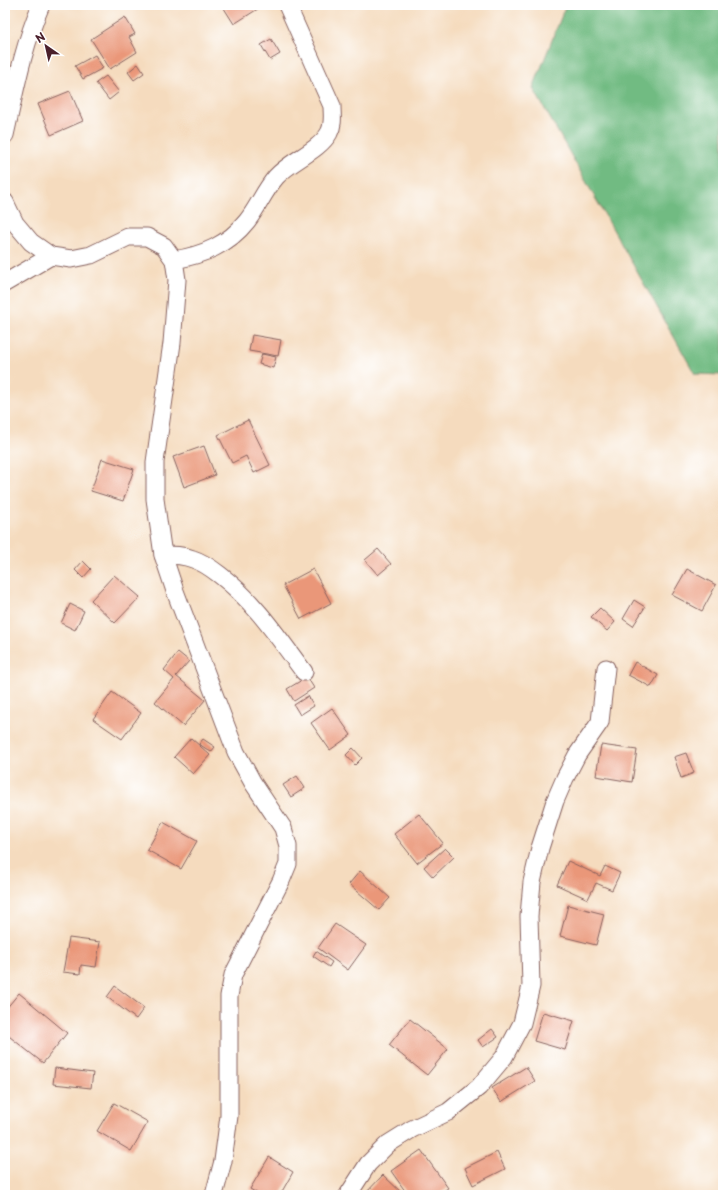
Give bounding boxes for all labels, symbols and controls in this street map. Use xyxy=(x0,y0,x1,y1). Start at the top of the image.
north arrow xyxy=(26,26,66,66)
text: N xyxy=(32,28,49,47)

